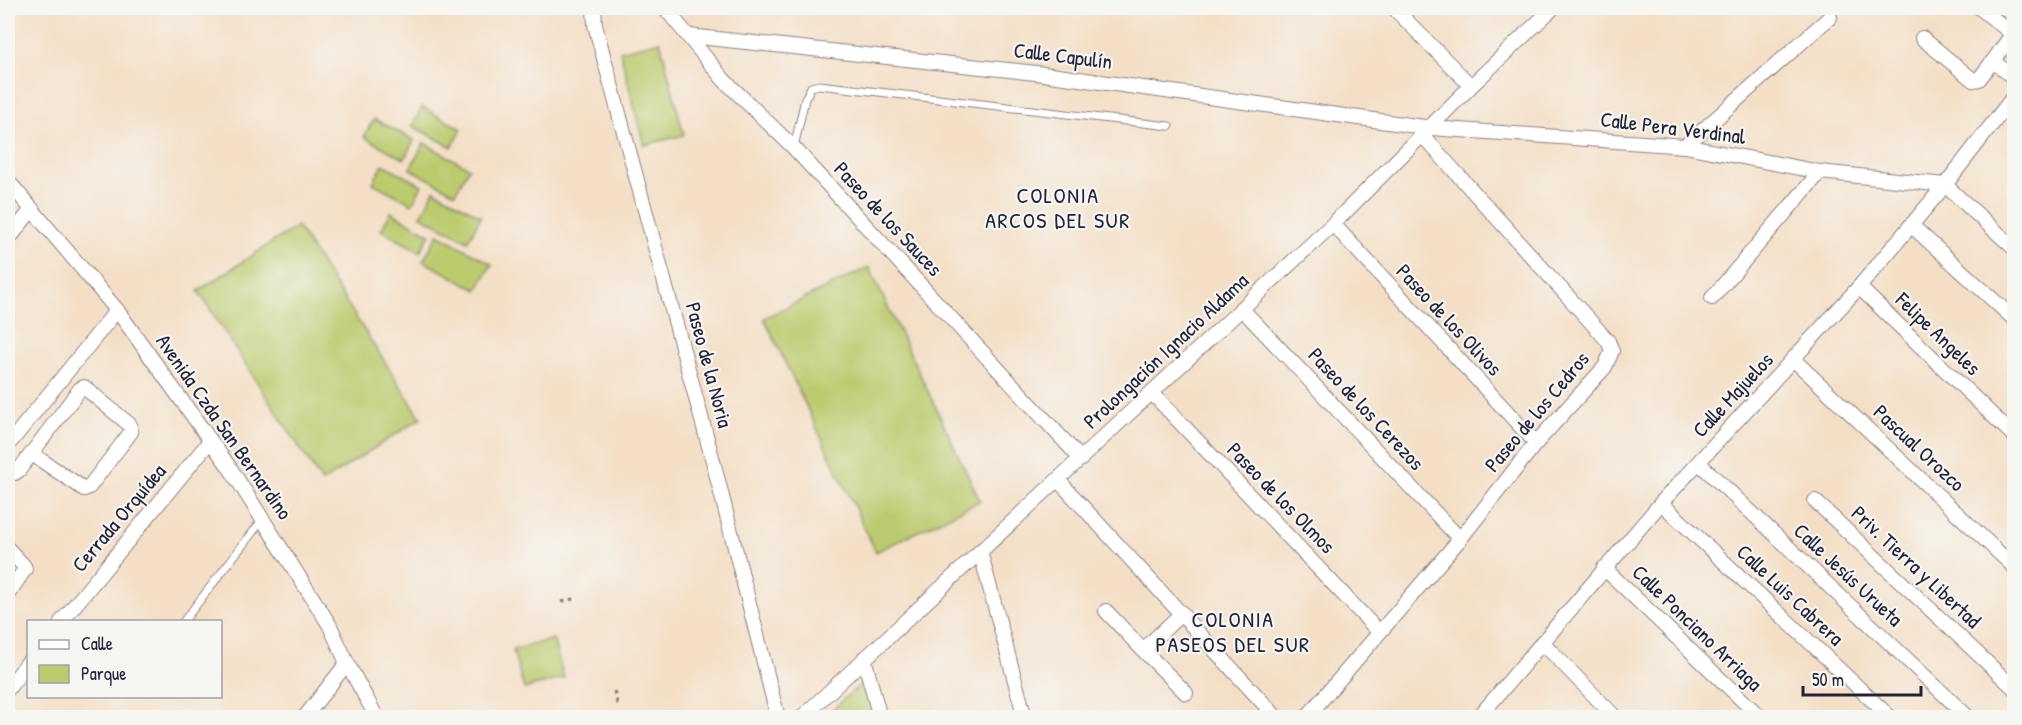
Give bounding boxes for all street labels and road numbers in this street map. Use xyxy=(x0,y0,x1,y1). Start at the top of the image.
street label: Calle Capulín xyxy=(1012,35,1114,76)
street label: Calle Pera Verdinal xyxy=(1599,104,1748,151)
street label: Paseo de los Sauces xyxy=(828,155,949,282)
street label: Paseo de los Olivos xyxy=(1390,257,1509,382)
street label: Prolongación Ignacio Aldama xyxy=(1077,266,1255,435)
street label: Felipe Angeles xyxy=(1889,285,1987,382)
street label: Paseo de la Noria xyxy=(679,299,740,431)
street label: Avenida Czda San Bernardino xyxy=(149,328,299,525)
street label: Paseo de los Cerezos xyxy=(1302,341,1431,476)
street label: Paseo de los Cedros xyxy=(1478,345,1596,478)
street label: Calle Majuelos xyxy=(1686,346,1780,444)
street label: Pascual Orozco xyxy=(1867,398,1971,498)
street label: Paseo de los Olmos xyxy=(1221,436,1342,560)
street label: Cerrada Orquídea xyxy=(65,457,172,578)
street label: Priv. Tierra y Libertad xyxy=(1845,499,1988,634)
street label: Calle Jesús Urueta xyxy=(1787,517,1909,633)
street label: Calle Luis Cabrera xyxy=(1730,537,1850,652)
street label: Calle Ponciano Arriaga xyxy=(1626,558,1769,697)

